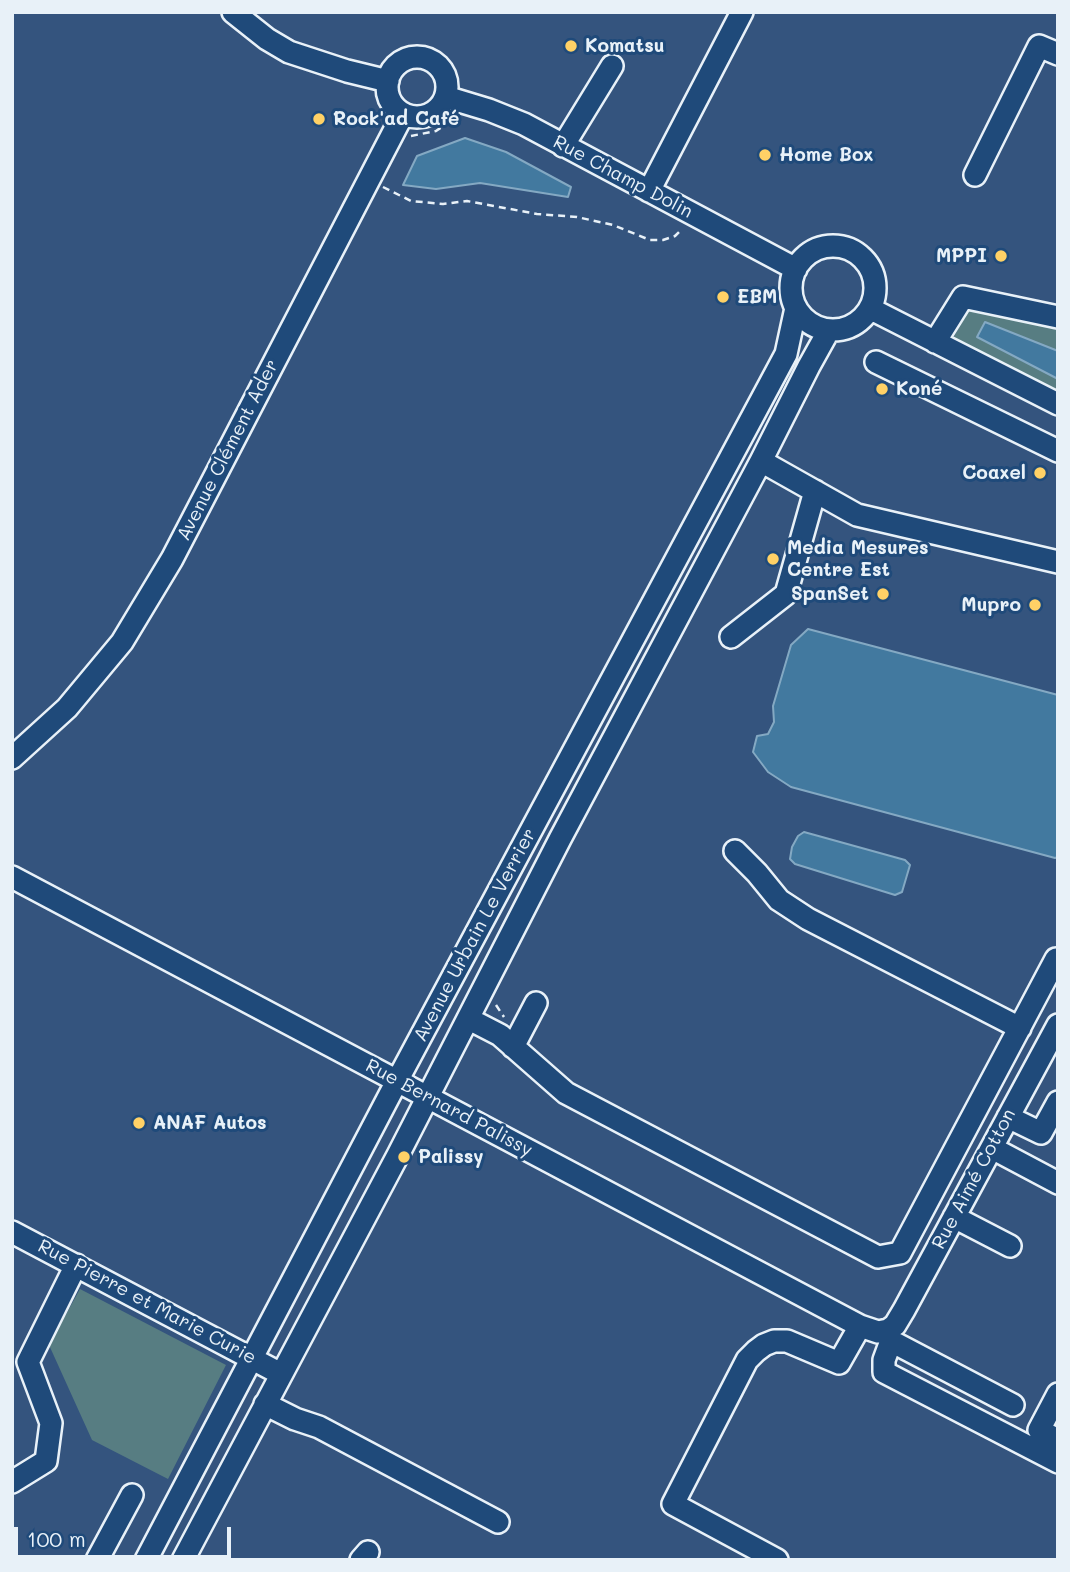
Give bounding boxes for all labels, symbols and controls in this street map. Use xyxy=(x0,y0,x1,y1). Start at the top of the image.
place label: Komatsu xyxy=(585,35,665,57)
marker: Komatsu xyxy=(563,38,579,54)
place label: Rock'ad Café xyxy=(333,108,459,130)
marker: Rock'ad Café xyxy=(311,111,327,127)
street label: Rue Champ Dolin xyxy=(549,131,697,223)
place label: Home Box xyxy=(779,144,873,166)
marker: Home Box xyxy=(757,147,773,163)
place label: MPPI xyxy=(936,245,987,267)
marker: MPPI xyxy=(993,248,1009,264)
place label: EBM xyxy=(737,286,777,308)
marker: EBM xyxy=(715,289,731,305)
street label: Avenue Clément Ader xyxy=(172,356,284,544)
place label: Koné xyxy=(896,378,942,400)
marker: Koné xyxy=(874,381,890,397)
place label: Coaxel xyxy=(962,462,1026,484)
marker: Coaxel xyxy=(1032,465,1048,481)
place label: Media Mesures Centre Est xyxy=(787,537,929,581)
marker: Media Mesures Centre Est xyxy=(765,551,781,567)
place label: SpanSet xyxy=(791,583,869,605)
marker: SpanSet xyxy=(875,586,891,602)
place label: Mupro xyxy=(961,594,1021,616)
marker: Mupro xyxy=(1027,597,1043,613)
street label: Avenue Urbain Le Verrier xyxy=(409,824,541,1046)
street label: Rue Bernard Palissy xyxy=(362,1054,536,1162)
street label: Rue Aimé Cotton xyxy=(927,1105,1021,1253)
place label: ANAF Autos xyxy=(153,1112,267,1134)
marker: ANAF Autos xyxy=(131,1115,147,1131)
place label: Palissy xyxy=(418,1146,484,1168)
marker: Palissy xyxy=(396,1149,412,1165)
street label: Rue Pierre et Marie Curie xyxy=(34,1235,260,1369)
scale bar xyxy=(18,1512,234,1556)
text: 100 m xyxy=(27,1525,86,1552)

